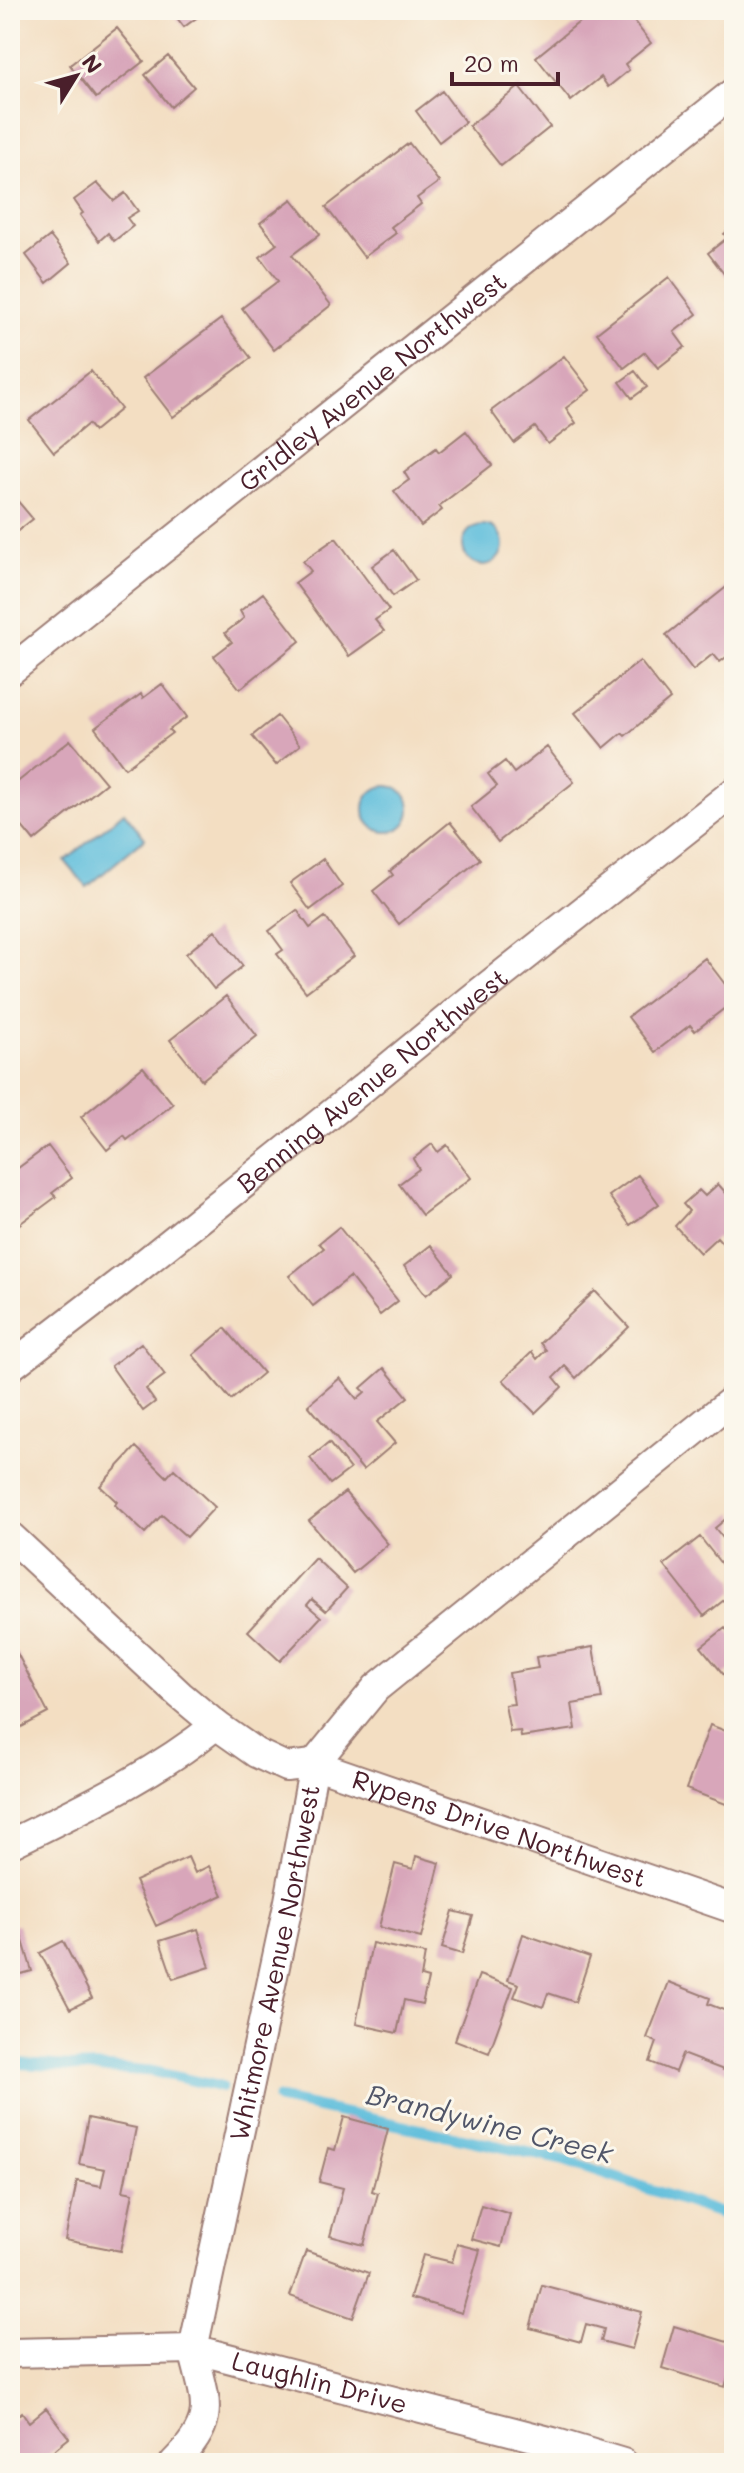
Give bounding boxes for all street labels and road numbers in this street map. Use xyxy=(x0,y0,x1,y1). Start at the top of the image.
street label: Gridley Avenue Northwest xyxy=(231,264,513,499)
street label: Benning Avenue Northwest xyxy=(230,960,514,1200)
street label: Rypens Drive Northwest xyxy=(348,1762,651,1895)
street label: Whitmore Avenue Northwest xyxy=(221,1782,327,2144)
street label: Laughlin Drive xyxy=(228,2343,411,2421)

